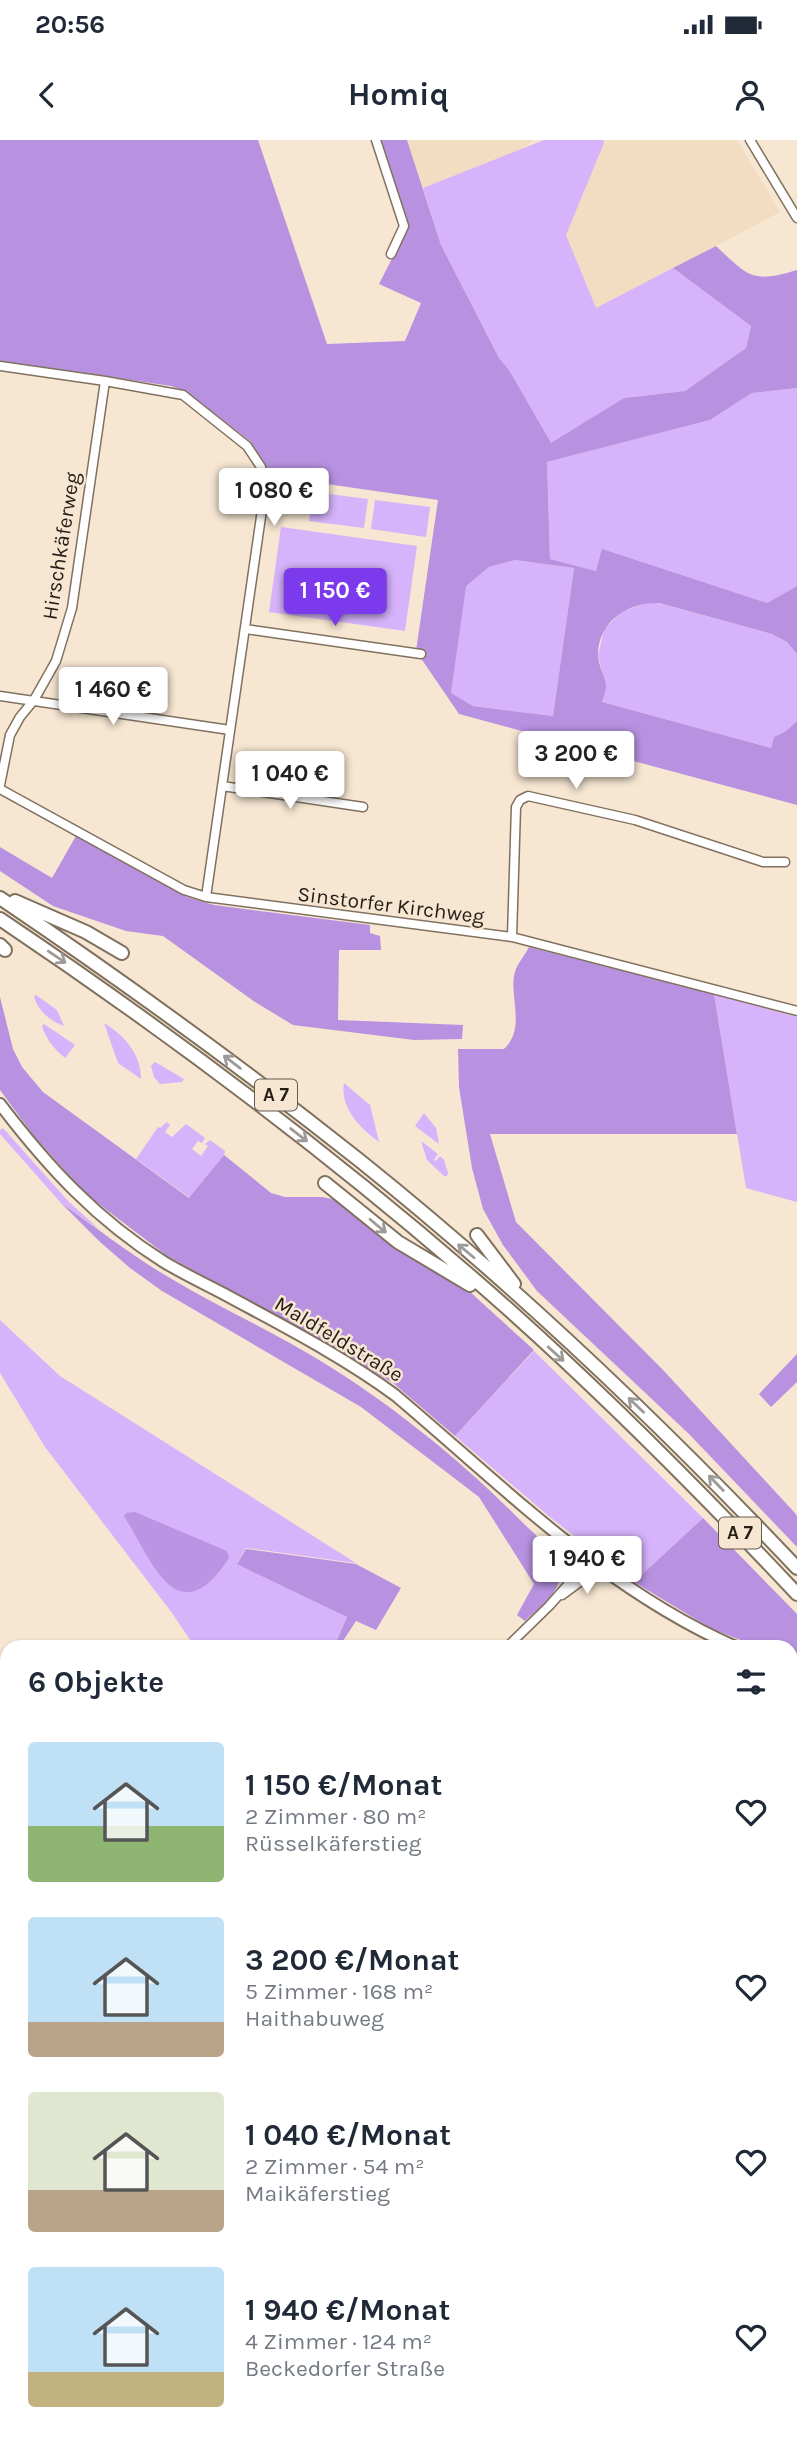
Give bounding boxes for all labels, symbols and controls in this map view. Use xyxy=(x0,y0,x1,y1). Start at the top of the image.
text: 20:56 xyxy=(35,9,105,40)
icon: back xyxy=(28,76,66,114)
text: Homiq xyxy=(348,76,449,113)
icon: person xyxy=(731,76,769,114)
pin: 1 080 € xyxy=(209,468,339,528)
street label: Hirschkäferweg xyxy=(37,470,85,622)
text: 1 080 € xyxy=(235,477,313,504)
pin: 1 150 € xyxy=(270,568,400,628)
text: 1 150 € xyxy=(300,577,370,604)
pin: 1 460 € xyxy=(48,668,178,727)
text: 1 460 € xyxy=(75,676,151,703)
pin: 3 200 € xyxy=(511,732,641,791)
text: 3 200 € xyxy=(534,740,618,767)
pin: 1 040 € xyxy=(225,752,355,811)
text: 1 040 € xyxy=(251,760,329,787)
street label: Sinstorfer Kirchweg xyxy=(296,882,486,928)
one-way arrow xyxy=(46,950,66,964)
one-way arrow xyxy=(223,1054,242,1069)
road number: A 7 xyxy=(255,1079,297,1110)
one-way arrow xyxy=(290,1127,308,1142)
one-way arrow xyxy=(369,1218,387,1234)
one-way arrow xyxy=(457,1243,475,1259)
street label: Maldfeldstraße xyxy=(270,1291,408,1387)
one-way arrow xyxy=(547,1345,564,1362)
one-way arrow xyxy=(628,1396,645,1413)
one-way arrow xyxy=(707,1475,724,1492)
road number: A 7 xyxy=(719,1518,761,1548)
pin: 1 940 € xyxy=(522,1536,652,1596)
text: 1 940 € xyxy=(549,1545,625,1572)
icon: filters xyxy=(732,1663,770,1701)
text: 6 Objekte xyxy=(28,1664,164,1700)
text: 1 150 €/Monat xyxy=(245,1767,442,1803)
icon: home xyxy=(84,1770,168,1854)
icon: heart xyxy=(732,1793,770,1831)
text: 2 Zimmer · 80 m² xyxy=(245,1803,426,1830)
text: Rüsselkäferstieg xyxy=(245,1830,421,1857)
text: 3 200 €/Monat xyxy=(245,1942,459,1978)
icon: home xyxy=(84,1945,168,2029)
icon: heart xyxy=(732,1968,770,2006)
text: 5 Zimmer · 168 m² xyxy=(245,1978,433,2005)
text: Haithabuweg xyxy=(245,2005,384,2032)
text: 1 040 €/Monat xyxy=(245,2117,451,2153)
icon: home xyxy=(84,2120,168,2204)
icon: heart xyxy=(732,2143,770,2181)
text: 2 Zimmer · 54 m² xyxy=(245,2153,424,2180)
text: Maikäferstieg xyxy=(245,2180,390,2207)
text: 1 940 €/Monat xyxy=(245,2292,450,2328)
icon: home xyxy=(84,2295,168,2379)
icon: heart xyxy=(732,2318,770,2356)
text: 4 Zimmer · 124 m² xyxy=(245,2328,432,2355)
text: Beckedorfer Straße xyxy=(245,2355,445,2382)

